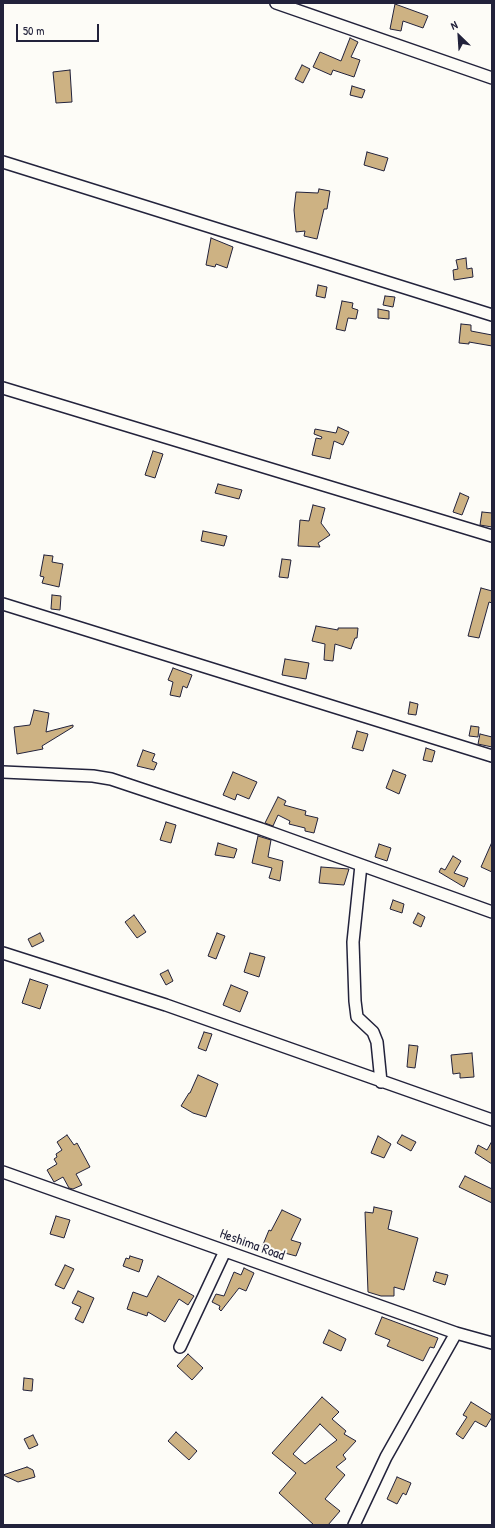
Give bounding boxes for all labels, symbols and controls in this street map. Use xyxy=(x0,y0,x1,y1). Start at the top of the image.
scale bar xyxy=(18,16,101,42)
north arrow xyxy=(439,16,479,56)
text: N xyxy=(448,18,460,33)
text: 50 m xyxy=(23,22,44,39)
street label: Heshima Road xyxy=(217,1226,287,1264)

